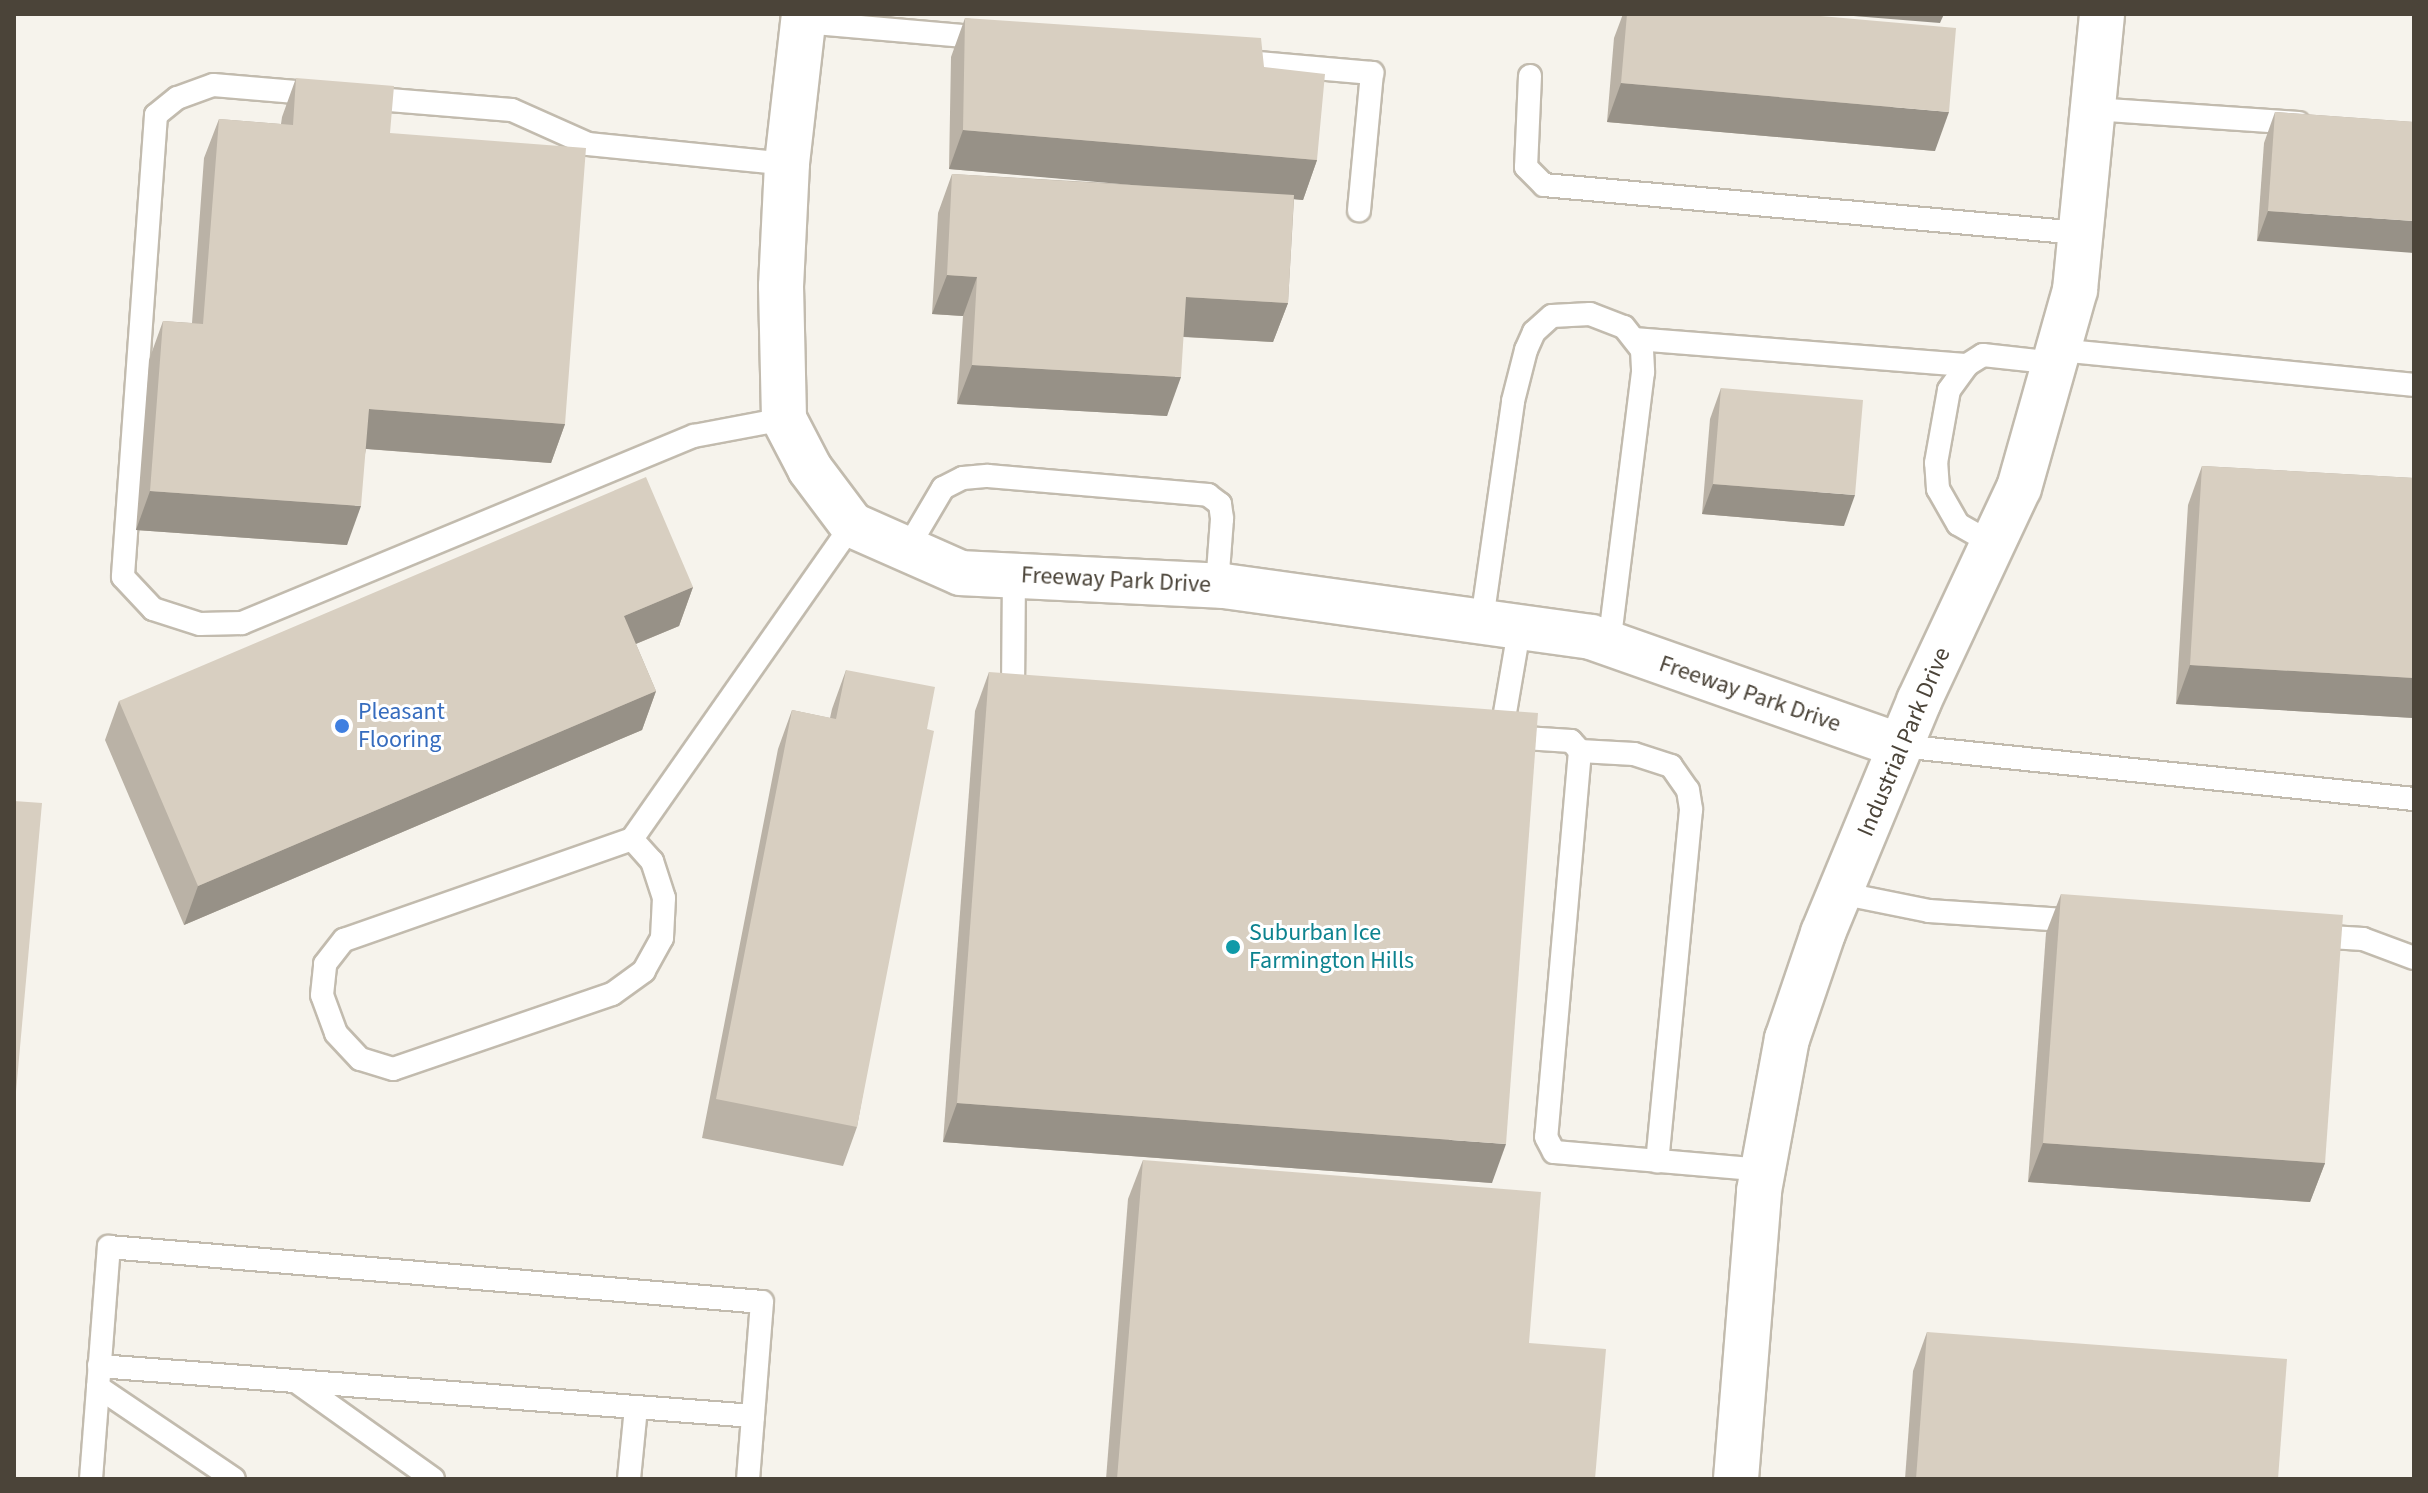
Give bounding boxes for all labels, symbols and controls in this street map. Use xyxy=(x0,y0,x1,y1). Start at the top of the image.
street label: Freeway Park Drive xyxy=(1020,561,1212,599)
street label: Industrial Park Drive xyxy=(1851,643,1957,841)
street label: Freeway Park Drive xyxy=(1655,649,1845,739)
place label: Pleasant Flooring xyxy=(358,698,445,754)
marker: Pleasant Flooring xyxy=(333,717,351,735)
place label: Suburban Ice Farmington Hills xyxy=(1249,919,1414,975)
marker: Suburban Ice Farmington Hills xyxy=(1224,938,1242,956)

